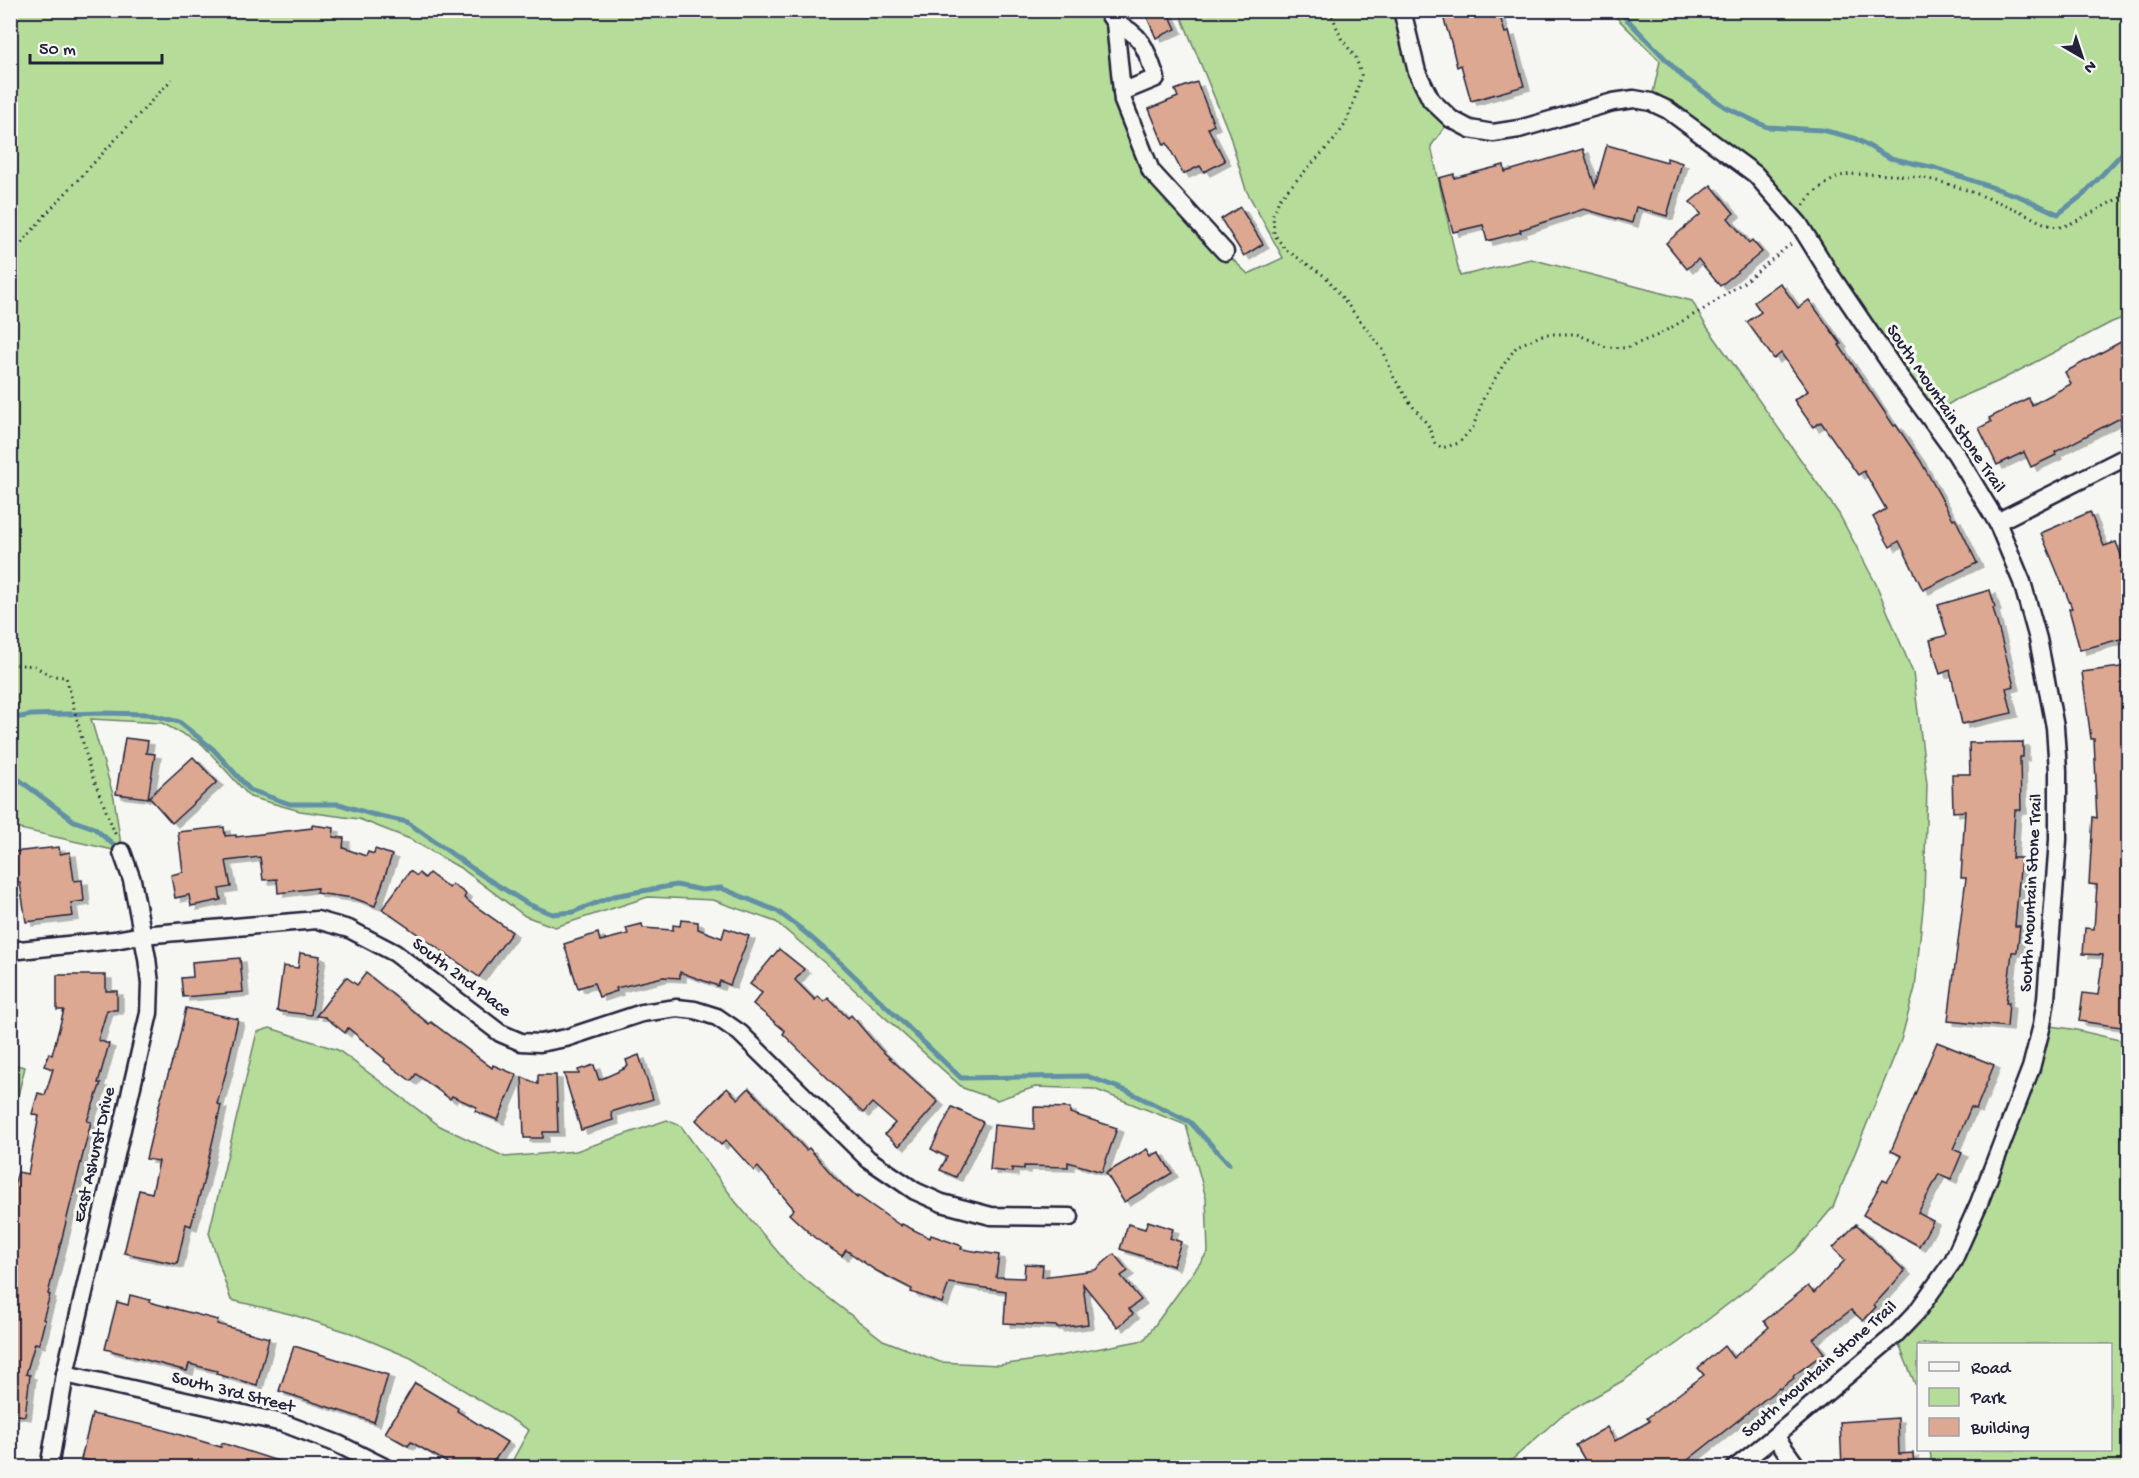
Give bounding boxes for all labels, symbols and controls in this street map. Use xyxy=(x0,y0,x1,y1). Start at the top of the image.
scale bar xyxy=(30,27,162,65)
north arrow xyxy=(2052,27,2112,87)
text: 50 m xyxy=(39,40,76,61)
text: N xyxy=(2079,55,2099,77)
street label: South Mountain Stone Trail xyxy=(1881,321,2009,497)
street label: South Mountain Stone Trail xyxy=(2016,793,2048,993)
street label: South 2nd Place xyxy=(407,934,515,1023)
street label: East Ashurst Drive xyxy=(69,1084,121,1225)
street label: South Mountain Stone Trail xyxy=(1738,1297,1902,1443)
legend xyxy=(1917,1343,2112,1451)
text: Road xyxy=(1971,1359,2012,1380)
street label: South 3rd Street xyxy=(169,1368,298,1419)
text: Park xyxy=(1970,1389,2007,1410)
text: Building xyxy=(1970,1419,2030,1440)

